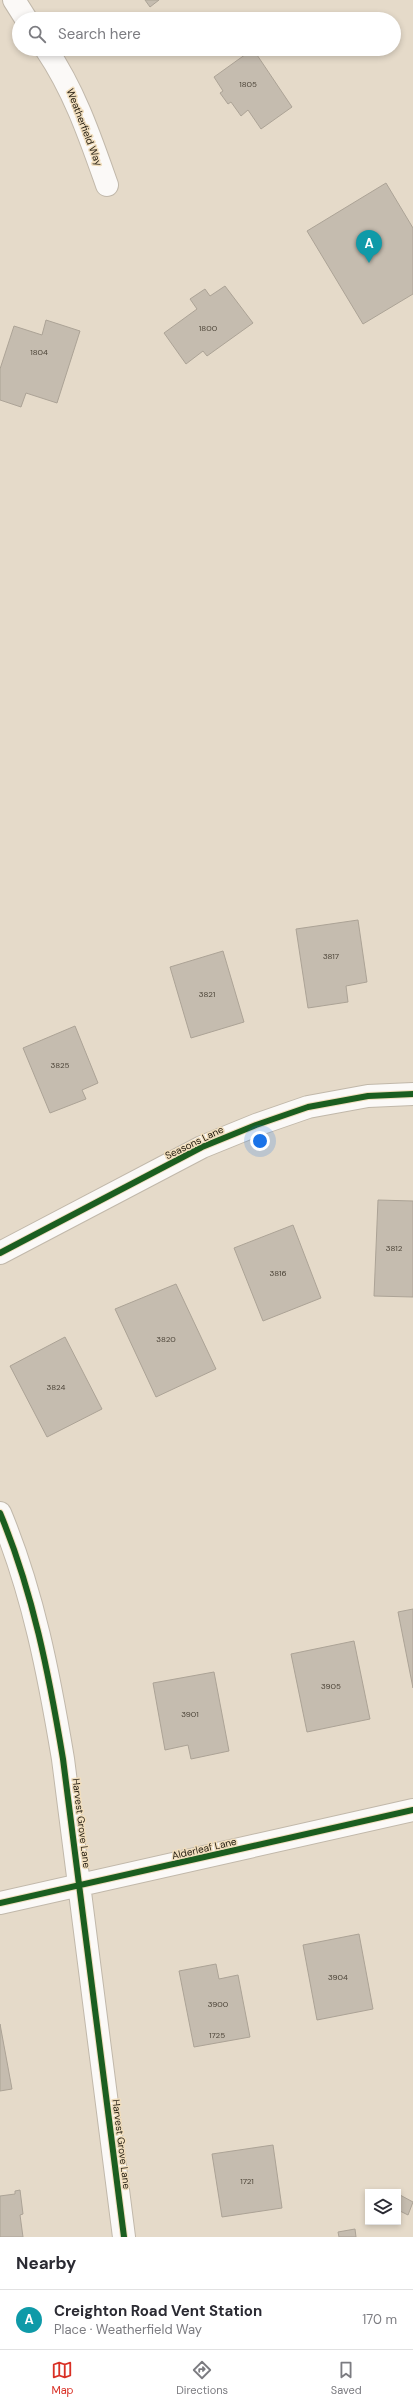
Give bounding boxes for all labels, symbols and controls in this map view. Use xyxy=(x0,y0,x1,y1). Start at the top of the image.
search box xyxy=(12,12,401,56)
icon: search xyxy=(26,23,48,45)
text: Search here xyxy=(58,24,141,44)
house number: 1805 xyxy=(239,79,257,89)
street label: Weatherfield Way xyxy=(64,87,105,168)
pin: A xyxy=(356,230,382,263)
house number: 1800 xyxy=(199,323,218,333)
house number: 1804 xyxy=(30,347,48,357)
house number: 3817 xyxy=(323,951,339,961)
house number: 3821 xyxy=(199,989,215,999)
house number: 3825 xyxy=(51,1060,70,1070)
street label: Seasons Lane xyxy=(163,1123,226,1162)
your location xyxy=(250,1131,270,1151)
house number: 3812 xyxy=(386,1243,403,1253)
house number: 3816 xyxy=(270,1268,286,1278)
house number: 3820 xyxy=(156,1334,176,1344)
house number: 3824 xyxy=(47,1382,66,1392)
house number: 3905 xyxy=(321,1681,341,1691)
house number: 3901 xyxy=(181,1709,199,1719)
street label: Harvest Grove Lane xyxy=(70,1777,93,1869)
street label: Alderleaf Lane xyxy=(170,1835,238,1862)
house number: 3904 xyxy=(328,1972,348,1982)
house number: 3900 xyxy=(208,1999,229,2009)
house number: 1725 xyxy=(209,2030,225,2040)
street label: Harvest Grove Lane xyxy=(110,2098,133,2190)
house number: 1721 xyxy=(240,2176,254,2186)
map controls xyxy=(365,2189,401,2225)
button: layers xyxy=(365,2189,401,2225)
text: Nearby xyxy=(16,2252,76,2274)
text: Creighton Road Vent Station xyxy=(54,2301,262,2321)
text: A xyxy=(24,2311,34,2328)
text: 170 m xyxy=(362,2311,397,2328)
text: Place · Weatherfield Way xyxy=(54,2321,202,2338)
tab: Map xyxy=(51,2359,74,2397)
tab: Directions xyxy=(176,2359,228,2397)
tab: Saved xyxy=(331,2359,362,2397)

